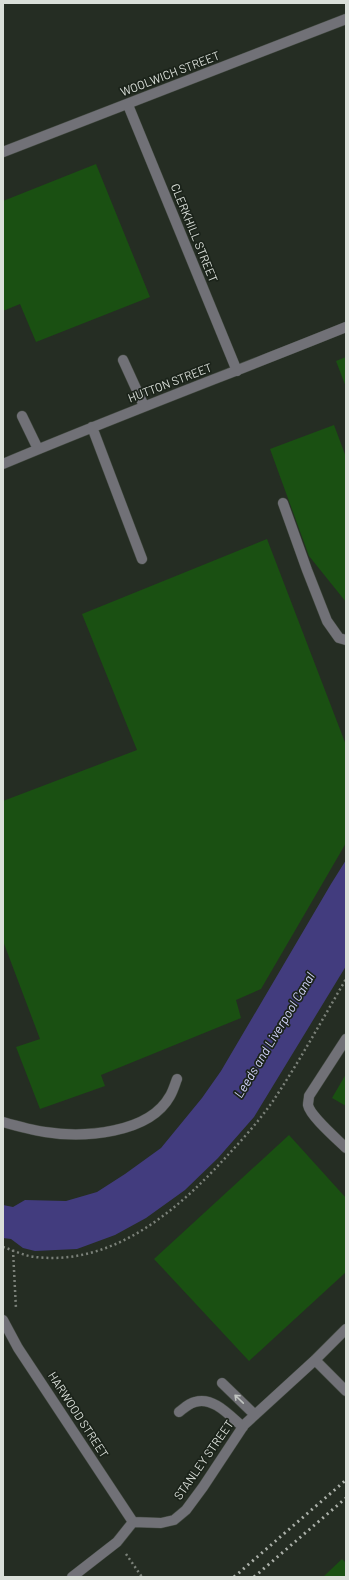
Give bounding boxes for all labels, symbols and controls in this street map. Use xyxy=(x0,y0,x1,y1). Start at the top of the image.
street label: WOOLWICH STREET xyxy=(118,48,221,98)
street label: CLERKHILL STREET xyxy=(169,181,221,284)
street label: HUTTON STREET xyxy=(126,360,214,405)
water label: Leeds and Liverpool Canal xyxy=(230,969,318,1101)
street label: HARWOOD STREET xyxy=(46,1369,112,1460)
one-way arrow xyxy=(234,1394,244,1404)
street label: STANLEY STREET xyxy=(171,1417,236,1502)

